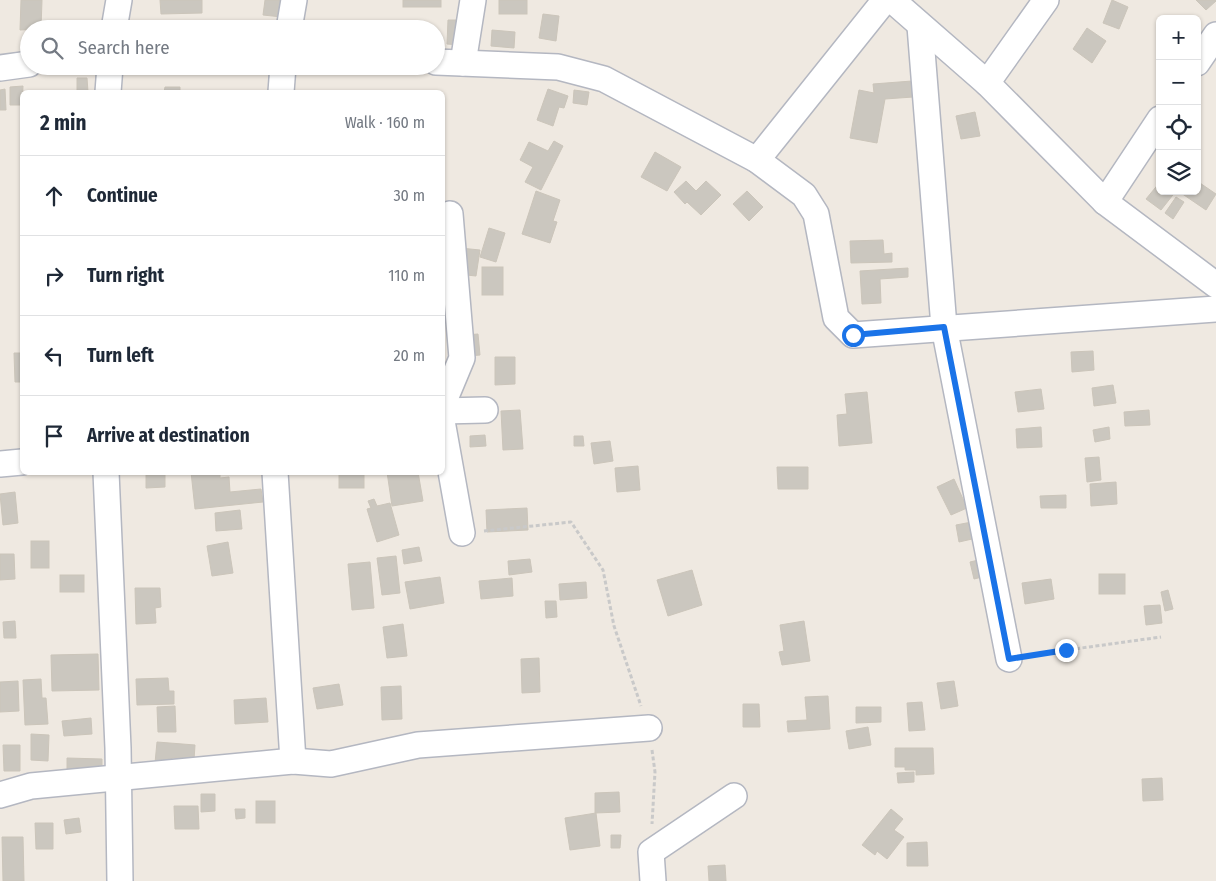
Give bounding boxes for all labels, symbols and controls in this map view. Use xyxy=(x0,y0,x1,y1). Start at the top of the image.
map controls xyxy=(1156,15,1201,195)
button: + xyxy=(1156,15,1201,60)
search box xyxy=(20,20,445,75)
icon: search xyxy=(38,34,66,62)
text: Search here xyxy=(78,36,170,59)
button: − xyxy=(1156,60,1201,105)
button: locate xyxy=(1156,105,1201,150)
text: 2 min xyxy=(40,110,87,136)
text: Walk · 160 m xyxy=(345,113,425,132)
button: layers xyxy=(1156,150,1201,195)
icon: ahead xyxy=(40,182,68,210)
text: Continue xyxy=(87,184,158,207)
text: 30 m xyxy=(393,186,425,205)
icon: right xyxy=(40,262,68,290)
text: Turn right xyxy=(87,264,164,287)
text: 110 m xyxy=(388,266,425,285)
route start xyxy=(842,324,865,347)
icon: left xyxy=(40,342,68,370)
text: Turn left xyxy=(87,344,154,367)
text: 20 m xyxy=(394,346,425,365)
icon: arrive xyxy=(40,422,68,450)
text: Arrive at destination xyxy=(87,424,250,447)
route end xyxy=(1055,639,1078,662)

